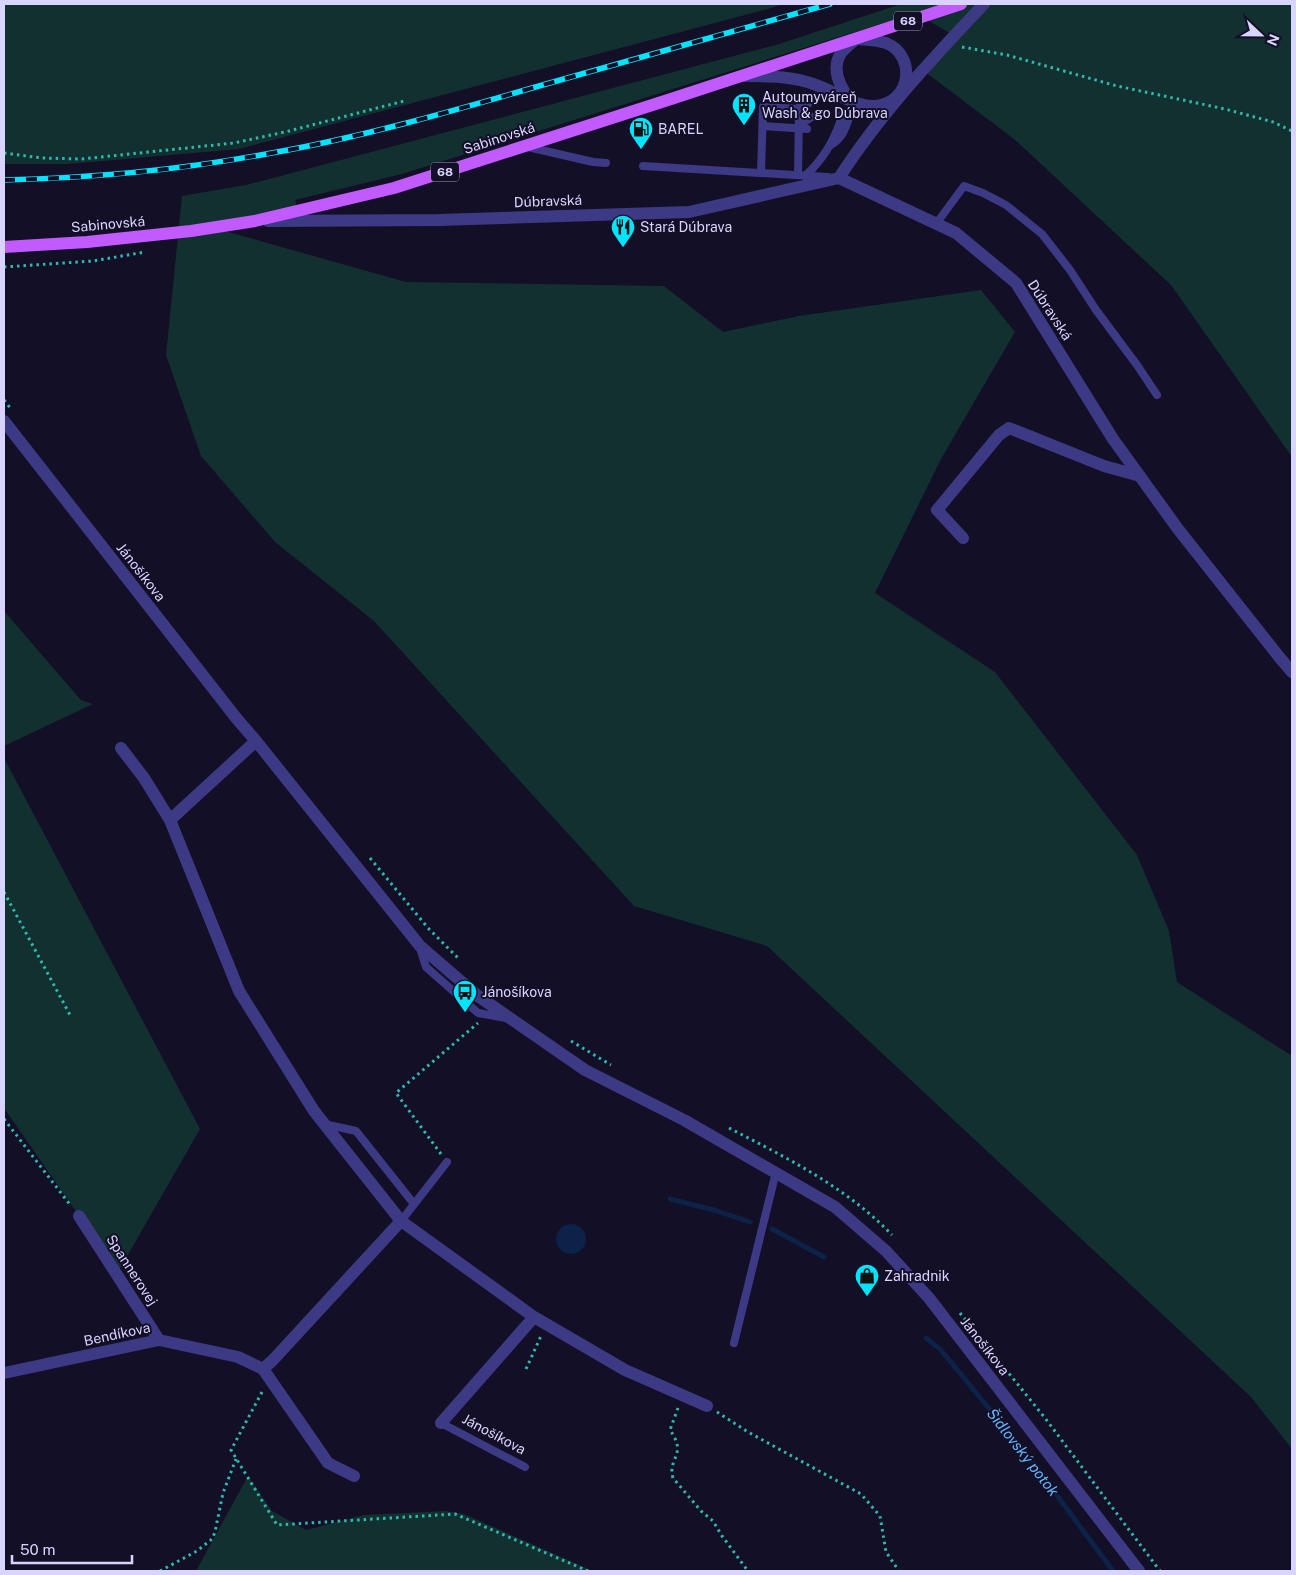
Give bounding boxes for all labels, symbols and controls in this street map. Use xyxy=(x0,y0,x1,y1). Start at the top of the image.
north arrow xyxy=(1236,10,1286,60)
road number: 68 xyxy=(894,12,922,30)
text: N xyxy=(1264,32,1283,48)
place label: Autoumyváreň Wash & go Dúbrava xyxy=(762,89,888,121)
building icon: Autoumyváreň Wash & go Dúbrava xyxy=(731,92,757,126)
fuel station icon: BAREL xyxy=(628,116,654,150)
street label: Sabinovská xyxy=(461,119,537,157)
place label: BAREL xyxy=(658,121,704,137)
road number: 68 xyxy=(431,162,459,182)
street label: Dúbravská xyxy=(514,192,582,210)
street label: Sabinovská xyxy=(70,213,146,235)
restaurant icon: Stará Dúbrava xyxy=(610,214,636,248)
place label: Stará Dúbrava xyxy=(640,219,732,235)
street label: Dúbravská xyxy=(1025,277,1075,343)
street label: Jánošíkova xyxy=(113,540,169,604)
bus stop icon: Jánošíkova xyxy=(452,979,478,1013)
place label: Jánošíkova xyxy=(482,984,552,1000)
street label: Spannerovej xyxy=(103,1232,161,1308)
shop icon: Zahradnik xyxy=(854,1263,880,1297)
place label: Zahradnik xyxy=(884,1268,950,1284)
street label: Jánošíkova xyxy=(957,1314,1013,1378)
street label: Bendíkova xyxy=(82,1319,152,1349)
water label: Šidlovský potok xyxy=(984,1405,1063,1500)
street label: Jánošíkova xyxy=(459,1411,529,1457)
scale bar xyxy=(12,1532,132,1564)
text: 50 m xyxy=(20,1541,55,1558)

